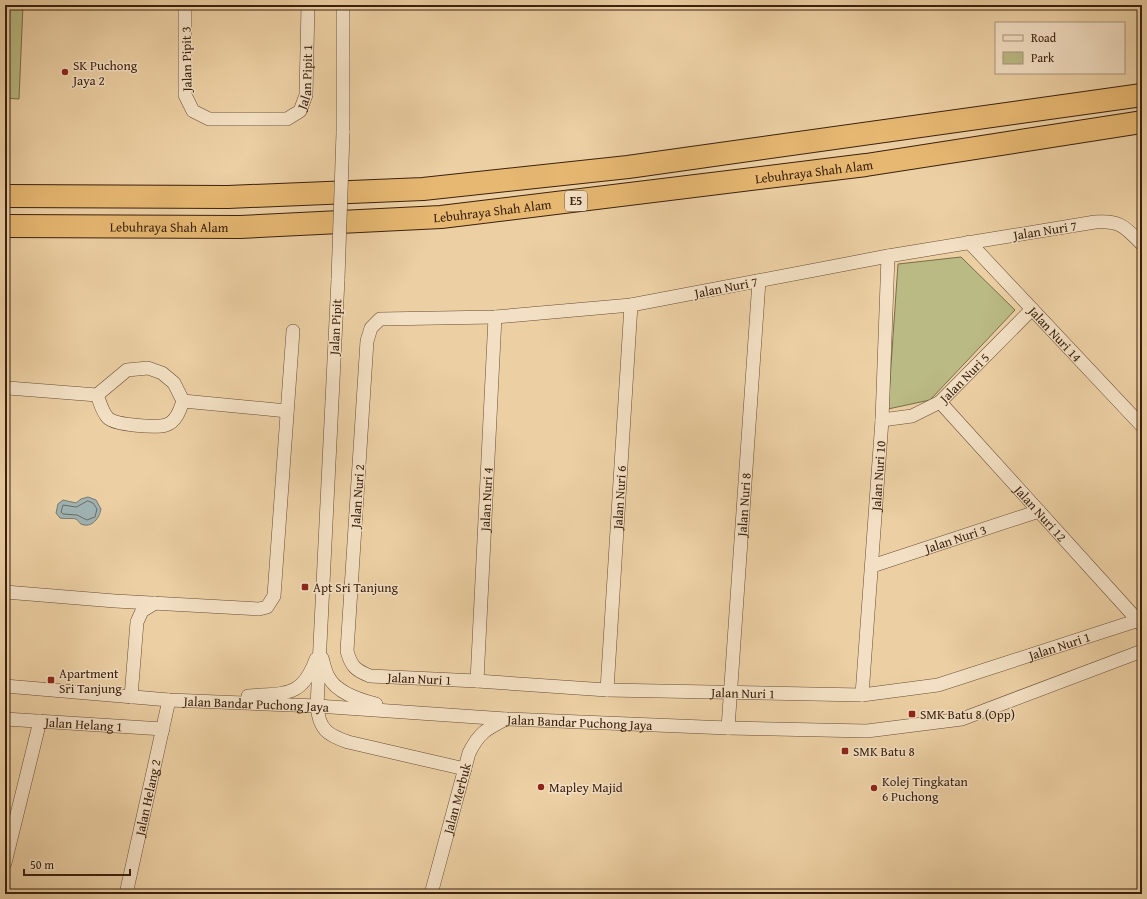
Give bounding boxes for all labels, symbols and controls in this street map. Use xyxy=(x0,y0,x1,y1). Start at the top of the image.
legend xyxy=(995,22,1125,74)
street label: Jalan Pipit 3 xyxy=(176,26,197,94)
text: Road xyxy=(1031,29,1057,46)
street label: Jalan Pipit 1 xyxy=(292,44,317,114)
text: Park xyxy=(1031,49,1055,66)
place label: SK Puchong Jaya 2 xyxy=(71,56,138,90)
marker: SK Puchong Jaya 2 xyxy=(60,67,70,77)
street label: Lebuhraya Shah Alam xyxy=(754,155,875,188)
road number: E5 xyxy=(565,191,587,211)
street label: Lebuhraya Shah Alam xyxy=(433,195,553,227)
street label: Jalan Nuri 7 xyxy=(1010,216,1078,245)
street label: Lebuhraya Shah Alam xyxy=(110,217,229,237)
street label: Jalan Nuri 7 xyxy=(691,272,759,303)
street label: Jalan Pipit xyxy=(324,298,346,358)
street label: Jalan Nuri 14 xyxy=(1023,301,1086,366)
street label: Jalan Nuri 5 xyxy=(934,348,994,409)
street label: Jalan Nuri 10 xyxy=(866,440,890,513)
street label: Jalan Nuri 2 xyxy=(346,464,369,531)
street label: Jalan Nuri 6 xyxy=(608,465,631,532)
street label: Jalan Nuri 4 xyxy=(475,467,498,534)
street label: Jalan Nuri 8 xyxy=(732,472,756,539)
street label: Jalan Nuri 12 xyxy=(1008,480,1071,546)
street label: Jalan Nuri 3 xyxy=(920,520,989,559)
place label: Apt Sri Tanjung xyxy=(313,578,399,597)
marker: Apt Sri Tanjung xyxy=(300,582,310,592)
street label: Jalan Nuri 1 xyxy=(1024,627,1093,666)
place label: Apartment Sri Tanjung xyxy=(59,664,122,698)
street label: Jalan Nuri 1 xyxy=(385,668,452,690)
marker: Apartment Sri Tanjung xyxy=(46,675,56,685)
street label: Jalan Nuri 1 xyxy=(709,683,775,703)
street label: Jalan Bandar Puchong Jaya xyxy=(181,692,330,717)
place label: SMK Batu 8 (Opp) xyxy=(920,705,1015,724)
marker: SMK Batu 8 (Opp) xyxy=(907,709,917,719)
street label: Jalan Bandar Puchong Jaya xyxy=(505,710,654,735)
street label: Jalan Helang 1 xyxy=(42,712,123,736)
place label: SMK Batu 8 xyxy=(853,742,915,761)
marker: SMK Batu 8 xyxy=(840,746,850,756)
street label: Jalan Helang 2 xyxy=(130,757,166,839)
street label: Jalan Merbuk xyxy=(438,761,476,838)
place label: Kolej Tingkatan 6 Puchong xyxy=(882,772,969,806)
place label: Mapley Majid xyxy=(549,778,623,797)
marker: Mapley Majid xyxy=(536,782,546,792)
marker: Kolej Tingkatan 6 Puchong xyxy=(869,783,879,793)
scale bar xyxy=(24,851,130,877)
text: 50 m xyxy=(30,856,54,873)

